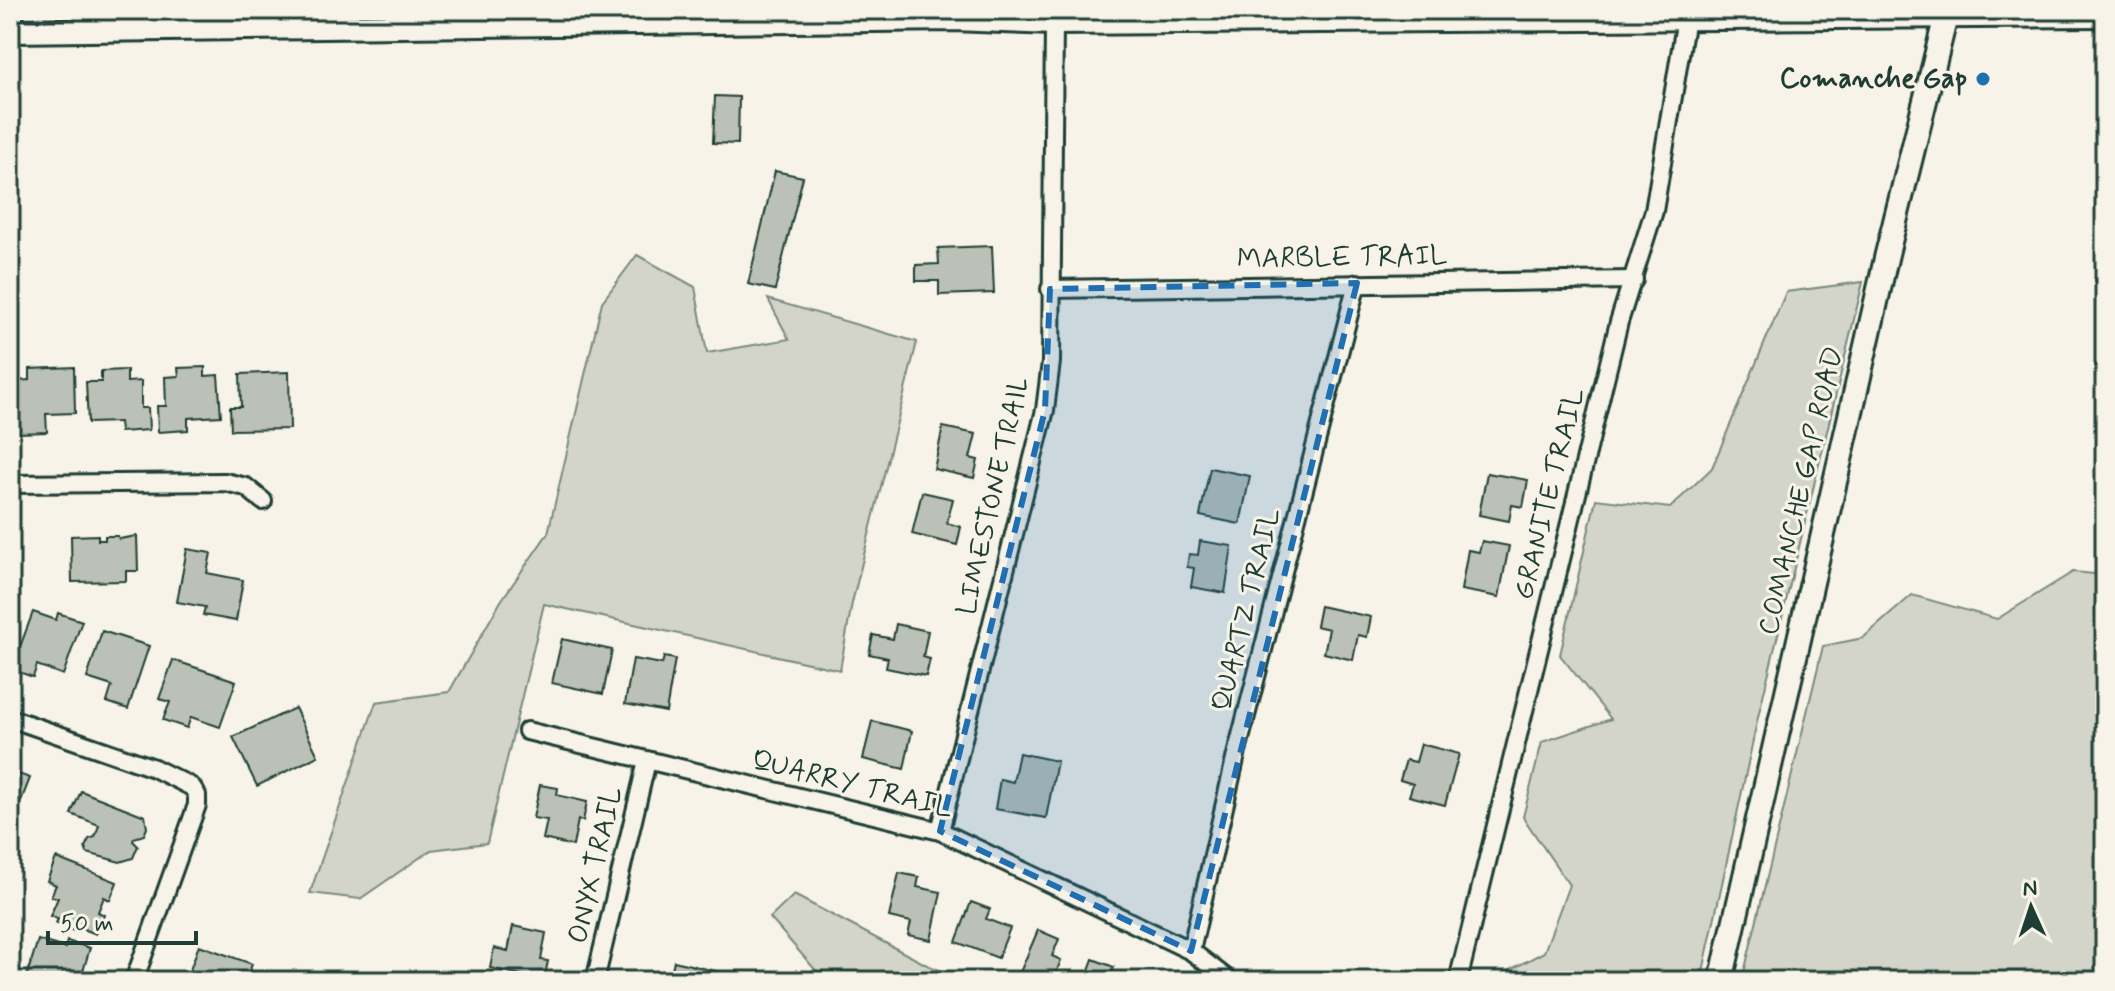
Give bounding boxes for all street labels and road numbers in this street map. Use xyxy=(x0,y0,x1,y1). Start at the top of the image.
street label: MARBLE TRAIL xyxy=(1237,238,1448,278)
street label: COMANCHE GAP ROAD xyxy=(1751,343,1853,639)
street label: LIMESTONE TRAIL xyxy=(949,373,1039,619)
street label: GRANITE TRAIL xyxy=(1506,384,1594,604)
street label: QUARTZ TRAIL xyxy=(1204,504,1290,715)
street label: QUARRY TRAIL xyxy=(748,742,957,828)
street label: ONYX TRAIL xyxy=(560,783,632,947)

